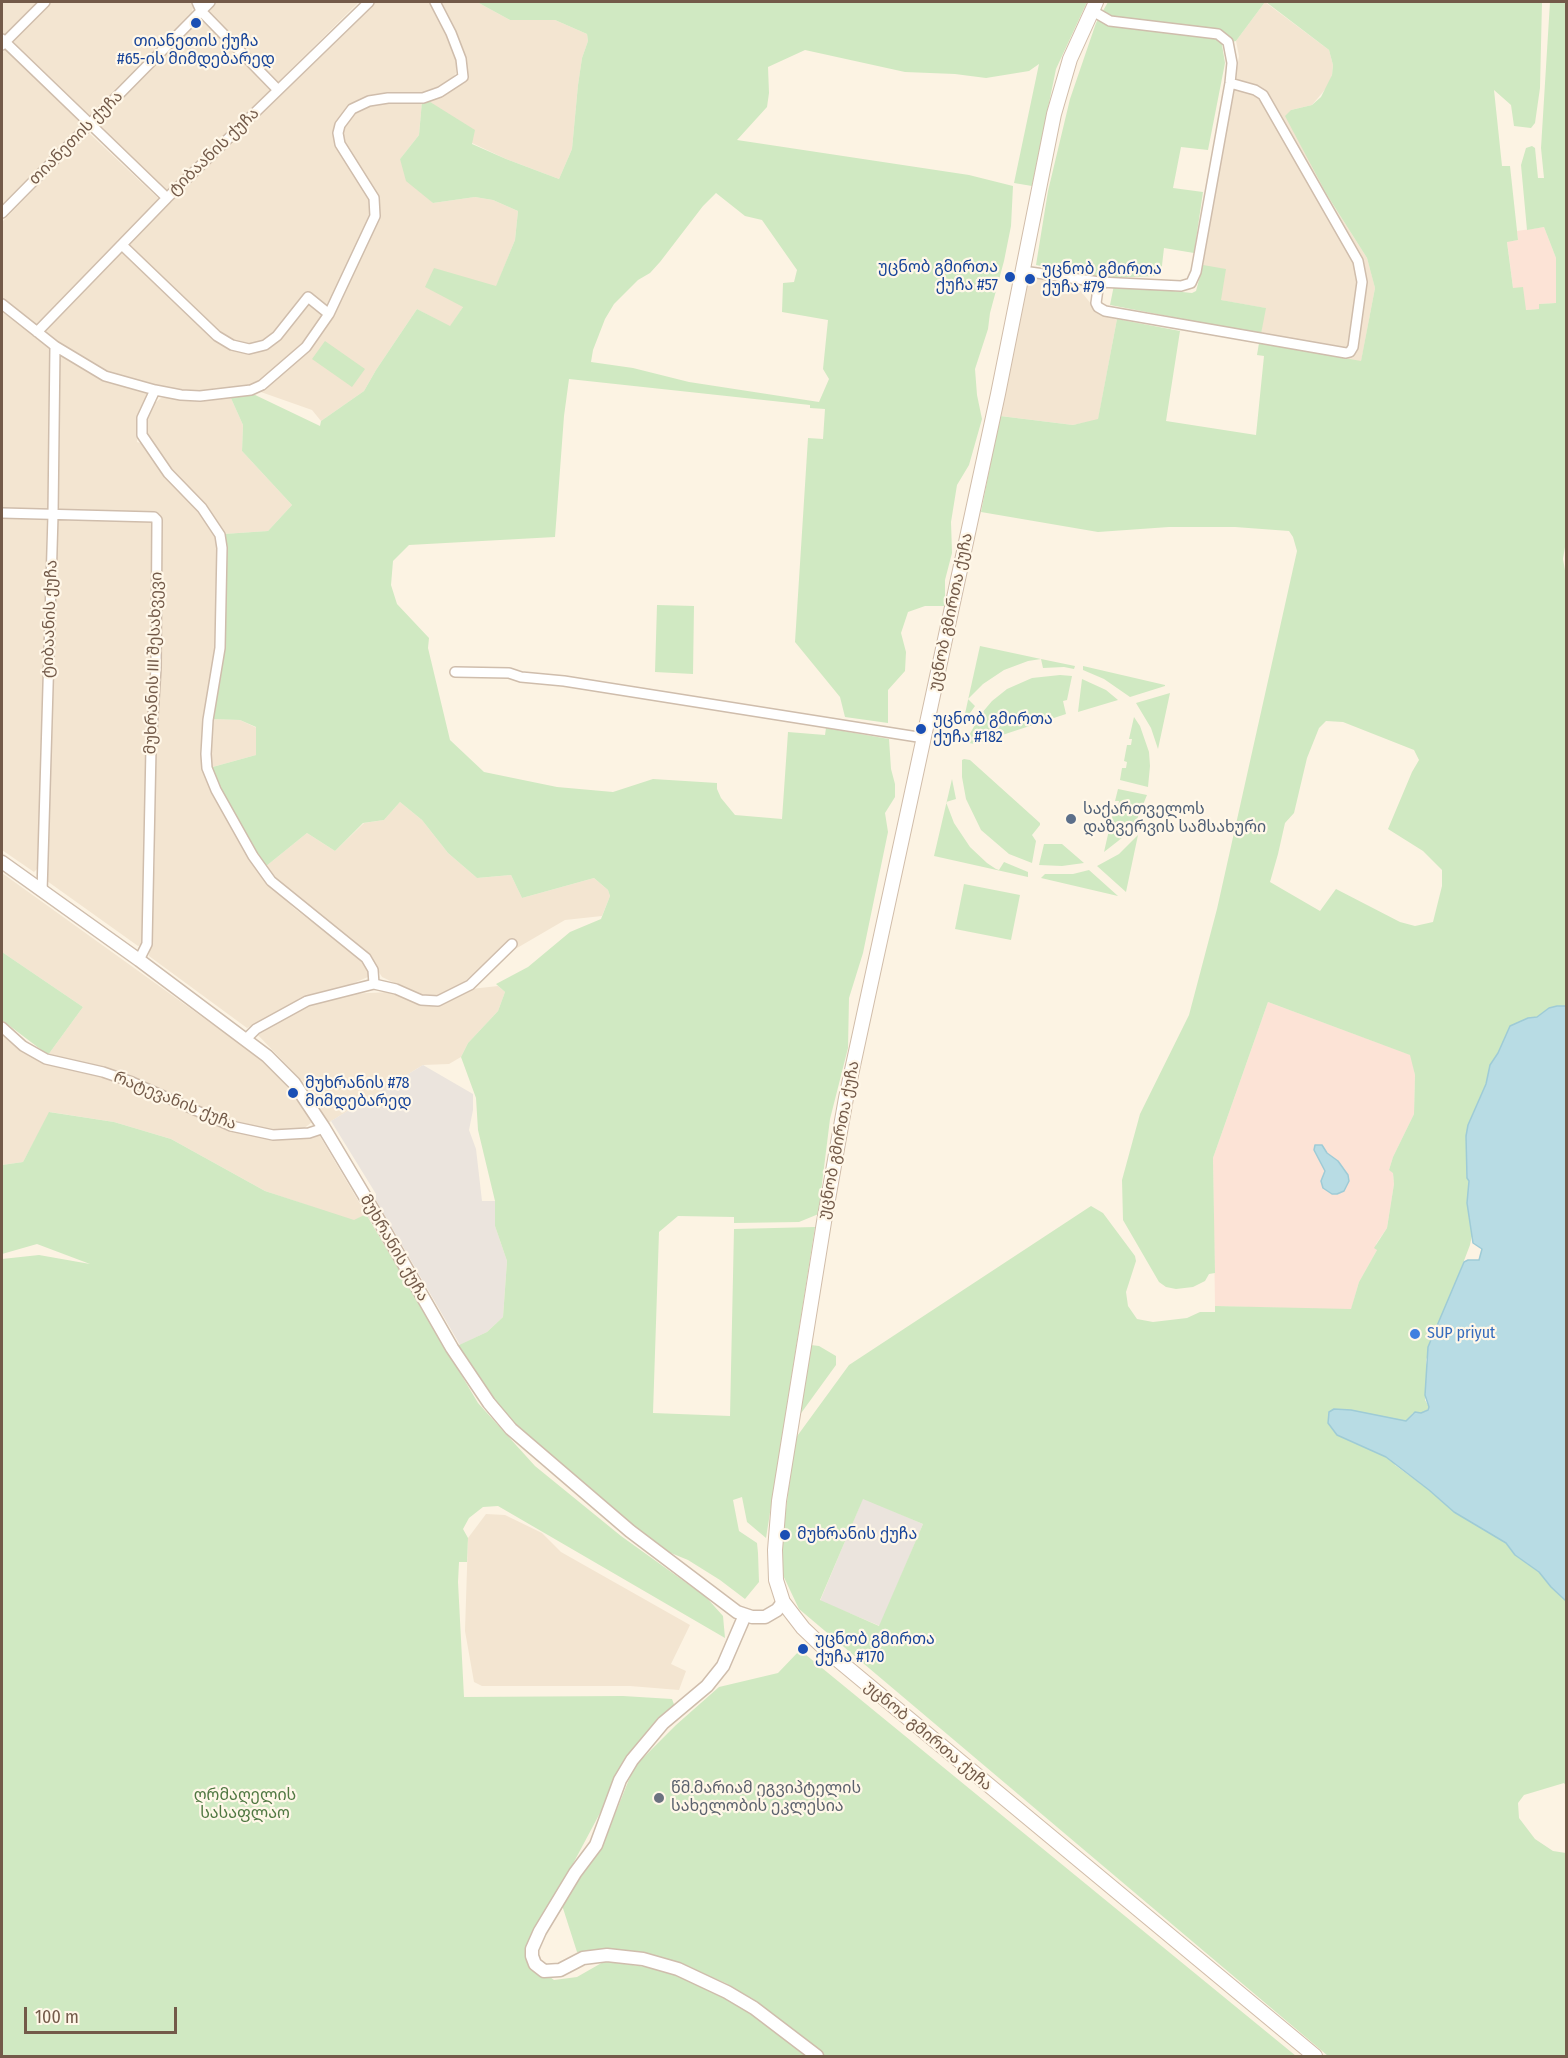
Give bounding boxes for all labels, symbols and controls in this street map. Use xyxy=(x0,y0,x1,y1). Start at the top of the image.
marker: თიანეთის ქუჩა #65-ის მიმდებარედ xyxy=(189,16,203,30)
place label: თიანეთის ქუჩა #65-ის მიმდებარედ xyxy=(117,32,275,70)
street label: თიანეთის ქუჩა xyxy=(25,87,127,189)
street label: ტიბაანის ქუჩა xyxy=(165,104,263,200)
place label: უცნობ გმირთა ქუჩა #57 xyxy=(878,258,998,296)
place label: უცნობ გმირთა ქუჩა #79 xyxy=(1042,260,1162,298)
marker: უცნობ გმირთა ქუჩა #57 xyxy=(1003,270,1017,284)
marker: უცნობ გმირთა ქუჩა #79 xyxy=(1023,272,1037,286)
street label: უცნობ გმირთა ქუჩა xyxy=(925,531,977,693)
street label: ტიბაანის ქუჩა xyxy=(38,559,62,679)
street label: მუხრანის III შესახვევი xyxy=(141,571,167,755)
place label: უცნობ გმირთა ქუჩა #182 xyxy=(933,710,1053,748)
marker: უცნობ გმირთა ქუჩა #182 xyxy=(914,722,928,736)
place label: საქართველოს დაზვერვის სამსახური xyxy=(1083,800,1266,838)
marker: საქართველოს დაზვერვის სამსახური xyxy=(1064,812,1078,826)
street label: უცნობ გმირთა ქუჩა xyxy=(814,1059,864,1221)
street label: რატევანის ქუჩა xyxy=(111,1068,239,1134)
place label: მუხრანის #78 მიმდებარედ xyxy=(305,1074,412,1112)
marker: მუხრანის #78 მიმდებარედ xyxy=(286,1086,300,1100)
street label: მუხრანის ქუჩა xyxy=(356,1191,432,1305)
place label: SUP priyut xyxy=(1427,1324,1495,1344)
marker: SUP priyut xyxy=(1408,1327,1422,1341)
place label: მუხრანის ქუჩა xyxy=(797,1525,917,1545)
marker: მუხრანის ქუჩა xyxy=(778,1528,792,1542)
place label: უცნობ გმირთა ქუჩა #170 xyxy=(815,1630,935,1668)
marker: უცნობ გმირთა ქუჩა #170 xyxy=(796,1642,810,1656)
street label: უცნობ გმირთა ქუჩა xyxy=(860,1677,996,1795)
place label: წმ.მარიამ ეგვიპტელის სახელობის ეკლესია xyxy=(671,1779,861,1817)
park label: ღრმაღელის სასაფლაო xyxy=(194,1786,296,1824)
marker: წმ.მარიამ ეგვიპტელის სახელობის ეკლესია xyxy=(652,1791,666,1805)
scale bar xyxy=(27,1995,180,2033)
text: 100 m xyxy=(35,2006,79,2028)

